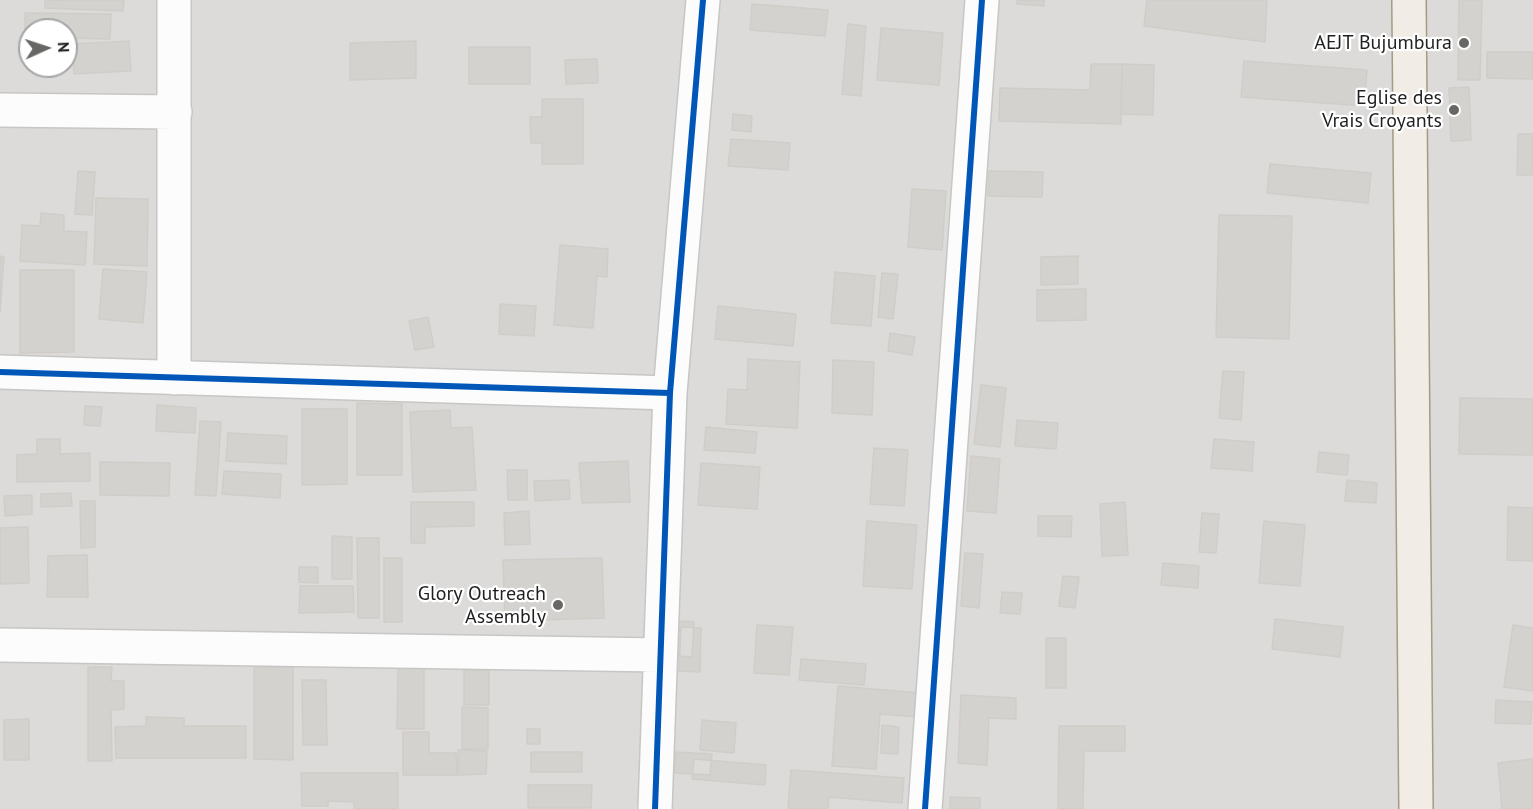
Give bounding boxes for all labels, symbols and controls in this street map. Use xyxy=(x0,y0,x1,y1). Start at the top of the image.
north arrow xyxy=(18,18,78,78)
place label: AEJT Bujumbura xyxy=(1314,31,1452,55)
marker: AEJT Bujumbura xyxy=(1457,36,1471,50)
text: N xyxy=(54,41,74,53)
place label: Eglise des Vrais Croyants xyxy=(1322,86,1442,133)
marker: Eglise des Vrais Croyants xyxy=(1447,103,1461,117)
place label: Glory Outreach Assembly xyxy=(418,582,546,629)
marker: Glory Outreach Assembly xyxy=(551,598,565,612)

